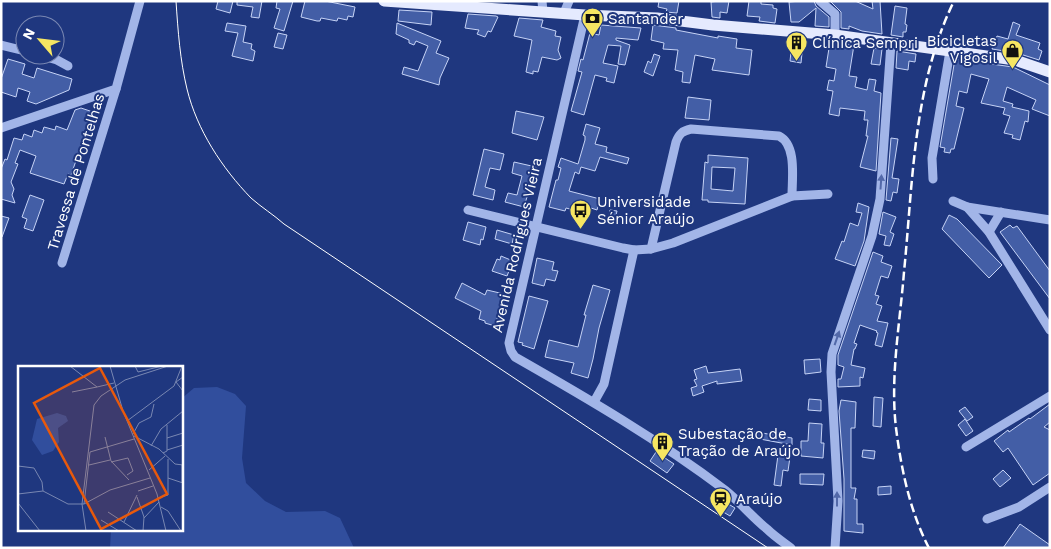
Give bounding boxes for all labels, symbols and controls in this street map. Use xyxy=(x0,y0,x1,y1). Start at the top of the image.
bank icon: Santander xyxy=(580,7,604,38)
place label: Santander xyxy=(608,10,683,28)
north arrow xyxy=(15,15,65,65)
text: N xyxy=(19,26,38,42)
building icon: Clínica Sempri xyxy=(784,31,808,62)
place label: Bicicletas Vigosil xyxy=(927,32,997,67)
place label: Clínica Sempri xyxy=(812,34,918,52)
shop icon: Bicicletas Vigosil xyxy=(1001,38,1025,69)
street label: Travessa de Pontelhas xyxy=(44,91,109,253)
street label: Avenida Rodrigues Vieira xyxy=(488,155,546,334)
one-way arrow xyxy=(878,174,886,190)
place label: Universidade Sénior Araújo xyxy=(597,193,694,228)
bus stop icon: Universidade Sénior Araújo xyxy=(569,199,593,230)
one-way arrow xyxy=(834,330,842,345)
inset map xyxy=(18,366,182,532)
place label: Subestação de Tração de Araújo xyxy=(678,425,801,460)
building icon: Subestação de Tração de Araújo xyxy=(650,431,674,462)
station icon: Araújo xyxy=(708,487,732,518)
place label: Araújo xyxy=(736,490,783,508)
one-way arrow xyxy=(833,491,841,507)

